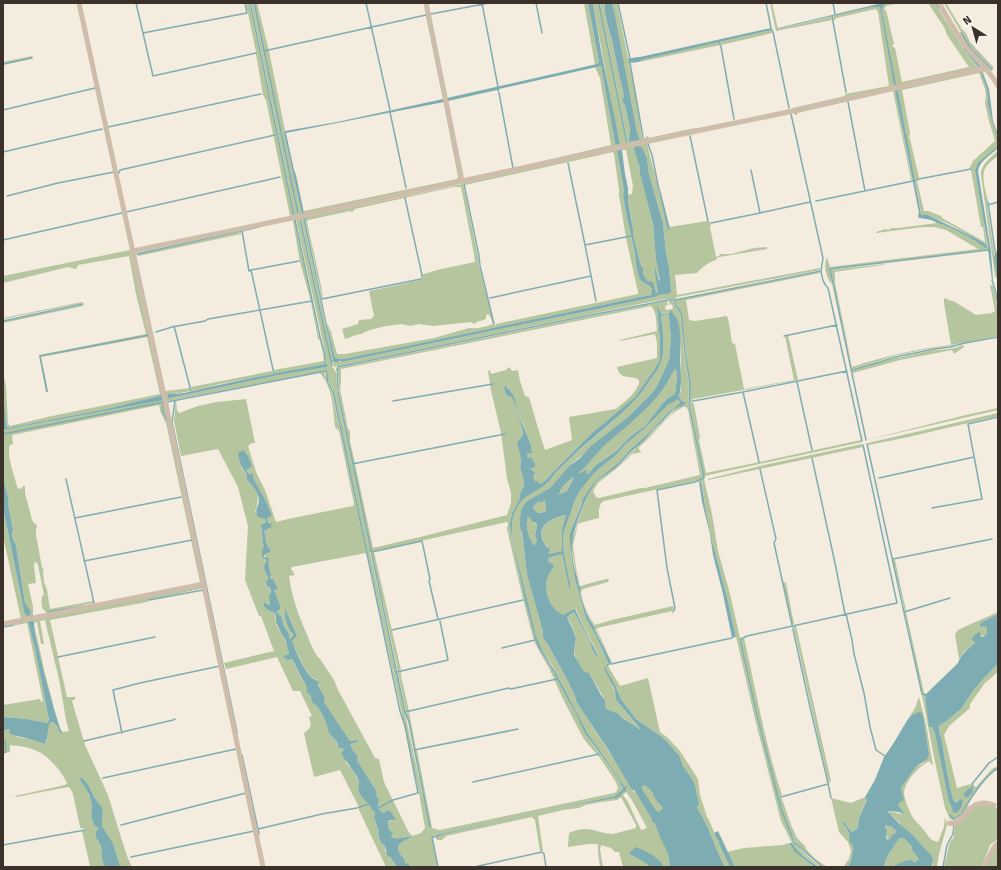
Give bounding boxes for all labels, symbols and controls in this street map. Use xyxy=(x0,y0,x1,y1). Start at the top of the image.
north arrow xyxy=(953,8,993,48)
text: N xyxy=(960,13,974,28)

